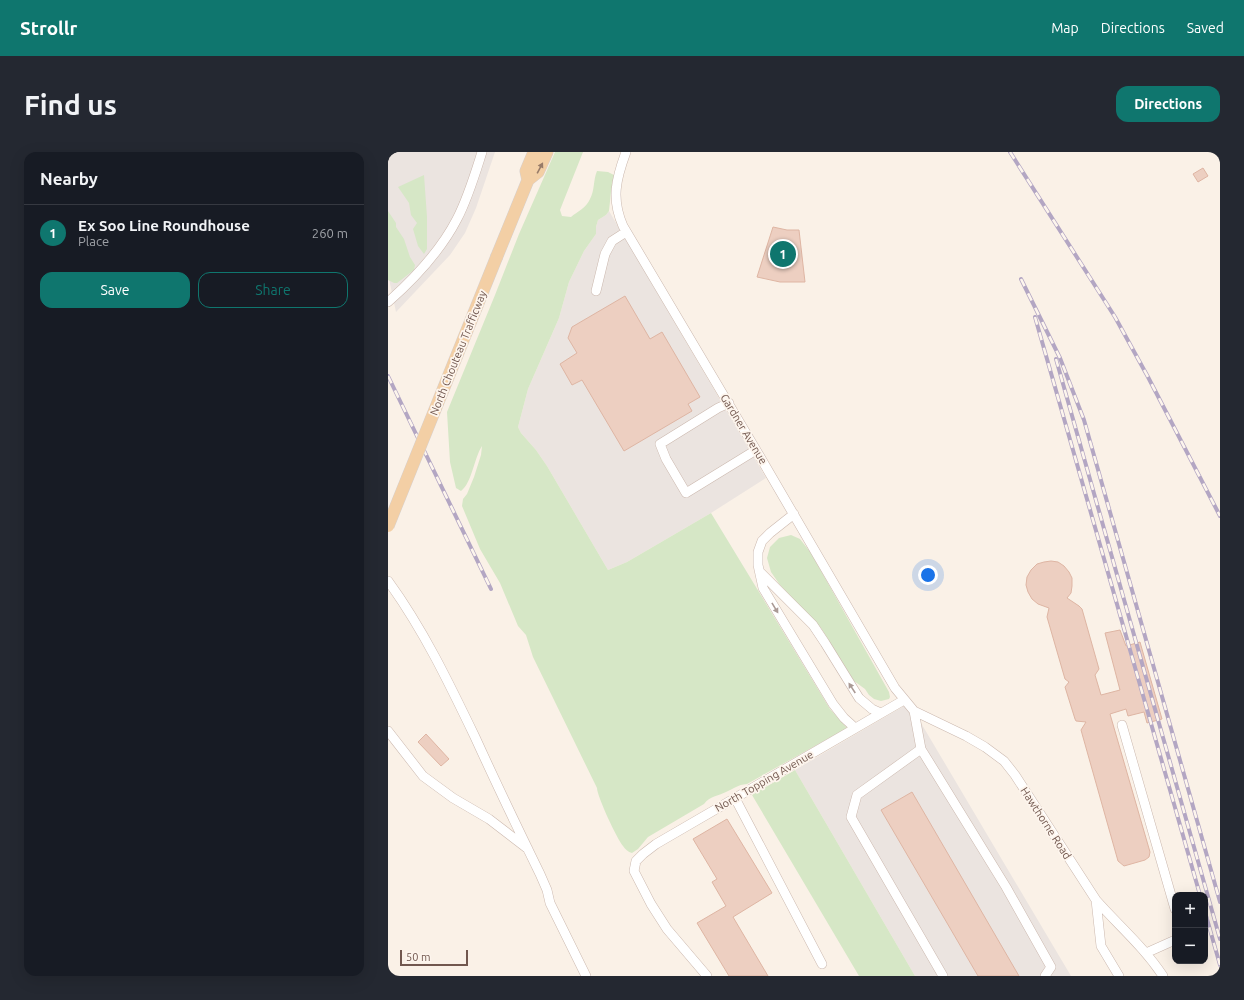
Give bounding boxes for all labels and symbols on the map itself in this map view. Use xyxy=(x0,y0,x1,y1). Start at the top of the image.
one-way arrow xyxy=(536,162,543,173)
pin: 1 xyxy=(770,239,796,269)
street label: North Chouteau Trafficway xyxy=(427,288,489,417)
street label: Gardner Avenue xyxy=(718,392,770,466)
your location xyxy=(918,565,938,585)
one-way arrow xyxy=(772,602,779,614)
one-way arrow xyxy=(848,683,856,693)
street label: North Topping Avenue xyxy=(713,748,815,814)
street label: Hawthorne Road xyxy=(1018,785,1074,861)
scale bar xyxy=(400,948,468,967)

